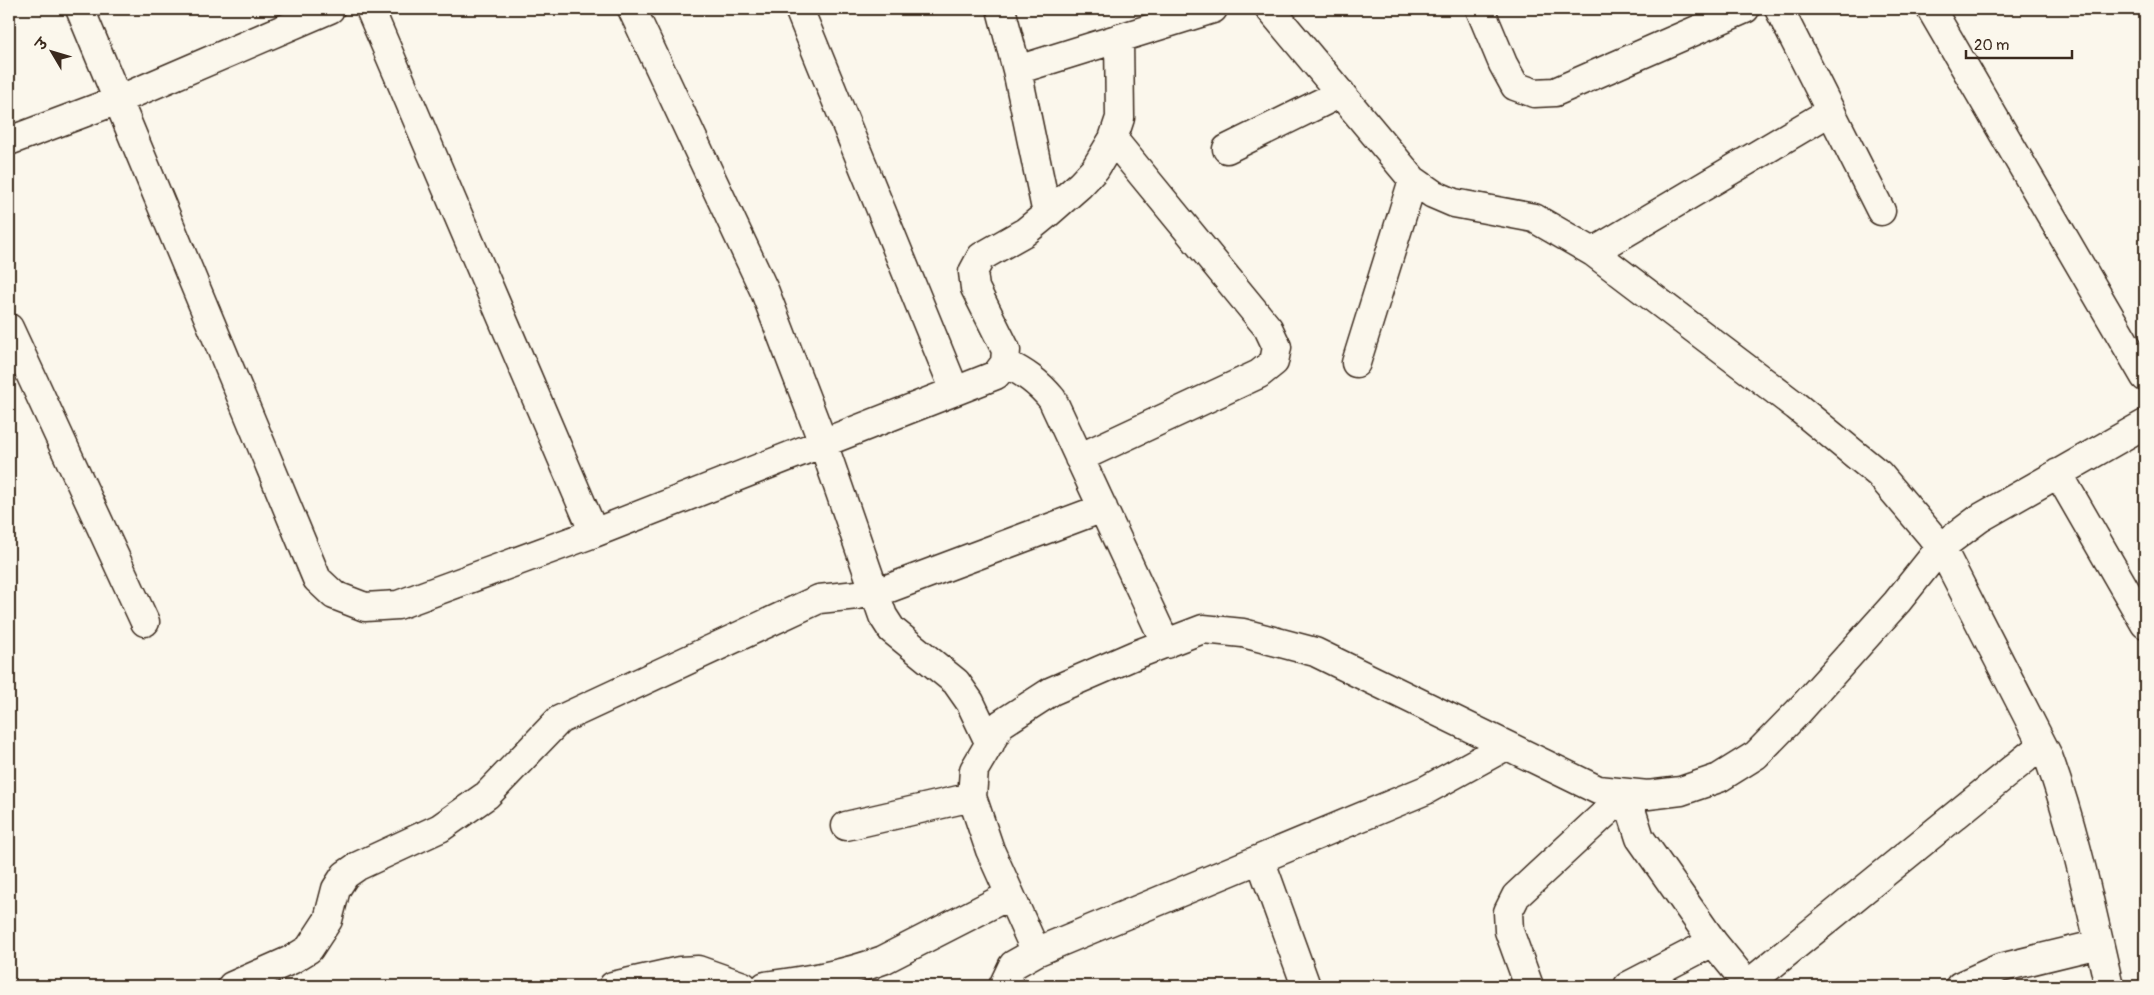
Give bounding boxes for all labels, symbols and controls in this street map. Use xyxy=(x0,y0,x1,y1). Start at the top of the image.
north arrow xyxy=(28,28,78,78)
scale bar xyxy=(1966,28,2073,60)
text: उ xyxy=(31,34,53,55)
text: 20 m xyxy=(1974,36,2009,55)

